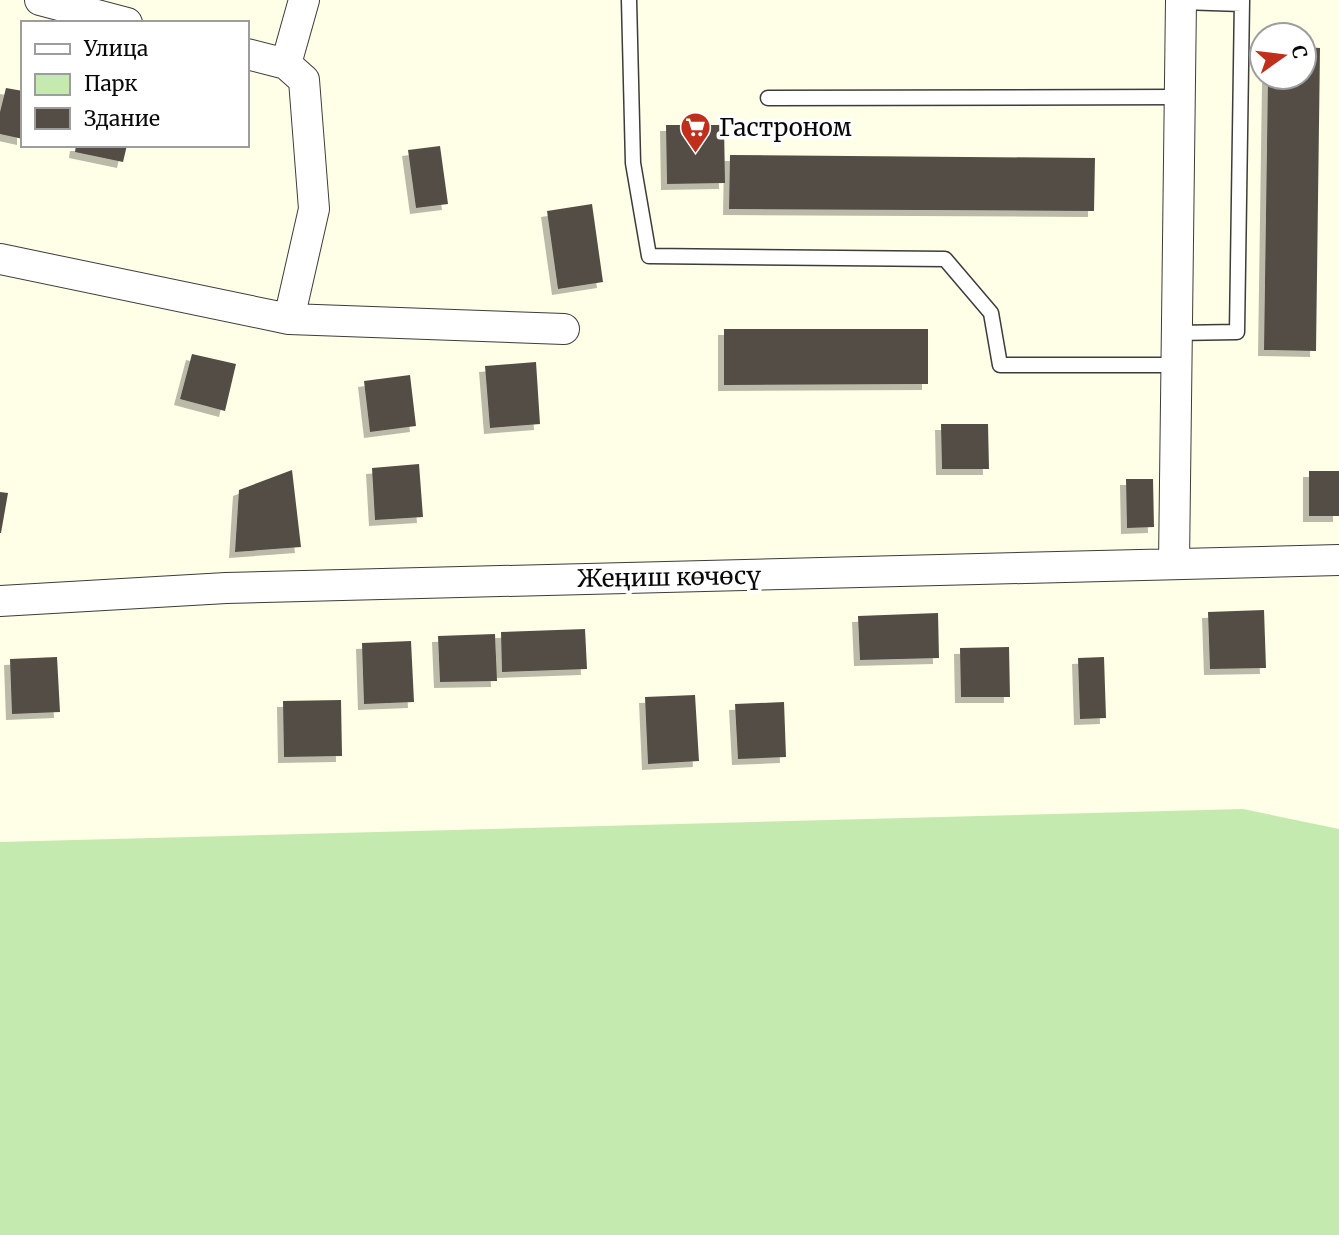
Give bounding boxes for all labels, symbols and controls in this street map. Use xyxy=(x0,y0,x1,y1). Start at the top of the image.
legend xyxy=(21,21,248,147)
north arrow xyxy=(1248,21,1318,91)
text: Улица xyxy=(83,35,148,62)
text: С xyxy=(1286,43,1313,61)
text: Парк xyxy=(84,70,138,97)
text: Здание xyxy=(84,105,160,132)
supermarket icon: Гастроном xyxy=(679,110,713,154)
place label: Гастроном xyxy=(719,112,852,143)
street label: Жеңиш көчөсү xyxy=(577,560,762,594)

